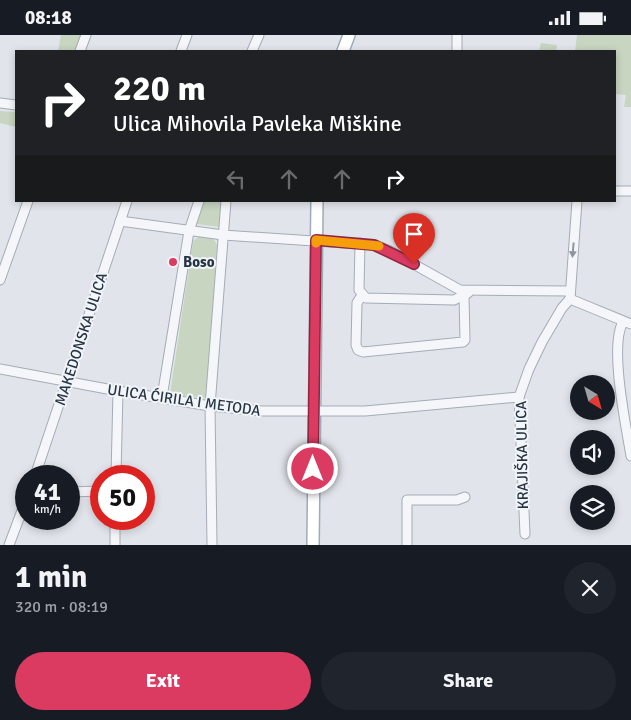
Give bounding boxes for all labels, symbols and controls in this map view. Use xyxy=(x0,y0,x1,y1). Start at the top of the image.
text: 08:18 xyxy=(25,6,72,30)
text: 220 m xyxy=(113,67,206,110)
icon: right xyxy=(30,70,95,135)
text: Ulica Mihovila Pavleka Miškine xyxy=(113,110,402,137)
icon: left xyxy=(222,165,250,193)
icon: ahead xyxy=(275,165,303,193)
icon: ahead xyxy=(328,165,356,193)
icon: right xyxy=(381,165,409,193)
pin xyxy=(393,213,435,264)
icon: arrive xyxy=(400,220,428,248)
one-way arrow xyxy=(569,242,577,258)
place label: Boso xyxy=(183,253,215,271)
marker: Boso xyxy=(167,256,179,268)
street label: MAKEDONSKA ULICA xyxy=(51,270,111,408)
north arrow xyxy=(570,375,615,420)
map controls xyxy=(570,375,615,530)
street label: ULICA ĆIRILA I METODA xyxy=(106,379,262,420)
street label: KRAJIŠKA ULICA xyxy=(511,401,532,509)
button: sound xyxy=(570,430,615,475)
position arrow xyxy=(286,442,338,494)
speed limit sign: 50 xyxy=(90,465,155,530)
text: 41 xyxy=(34,476,61,507)
button: layers xyxy=(570,485,615,530)
text: km/h xyxy=(34,502,61,517)
text: 1 min xyxy=(15,559,87,596)
button: close xyxy=(564,562,616,614)
text: 320 m · 08:19 xyxy=(15,597,108,617)
button: Exit xyxy=(15,652,311,710)
button: Share xyxy=(321,652,616,710)

